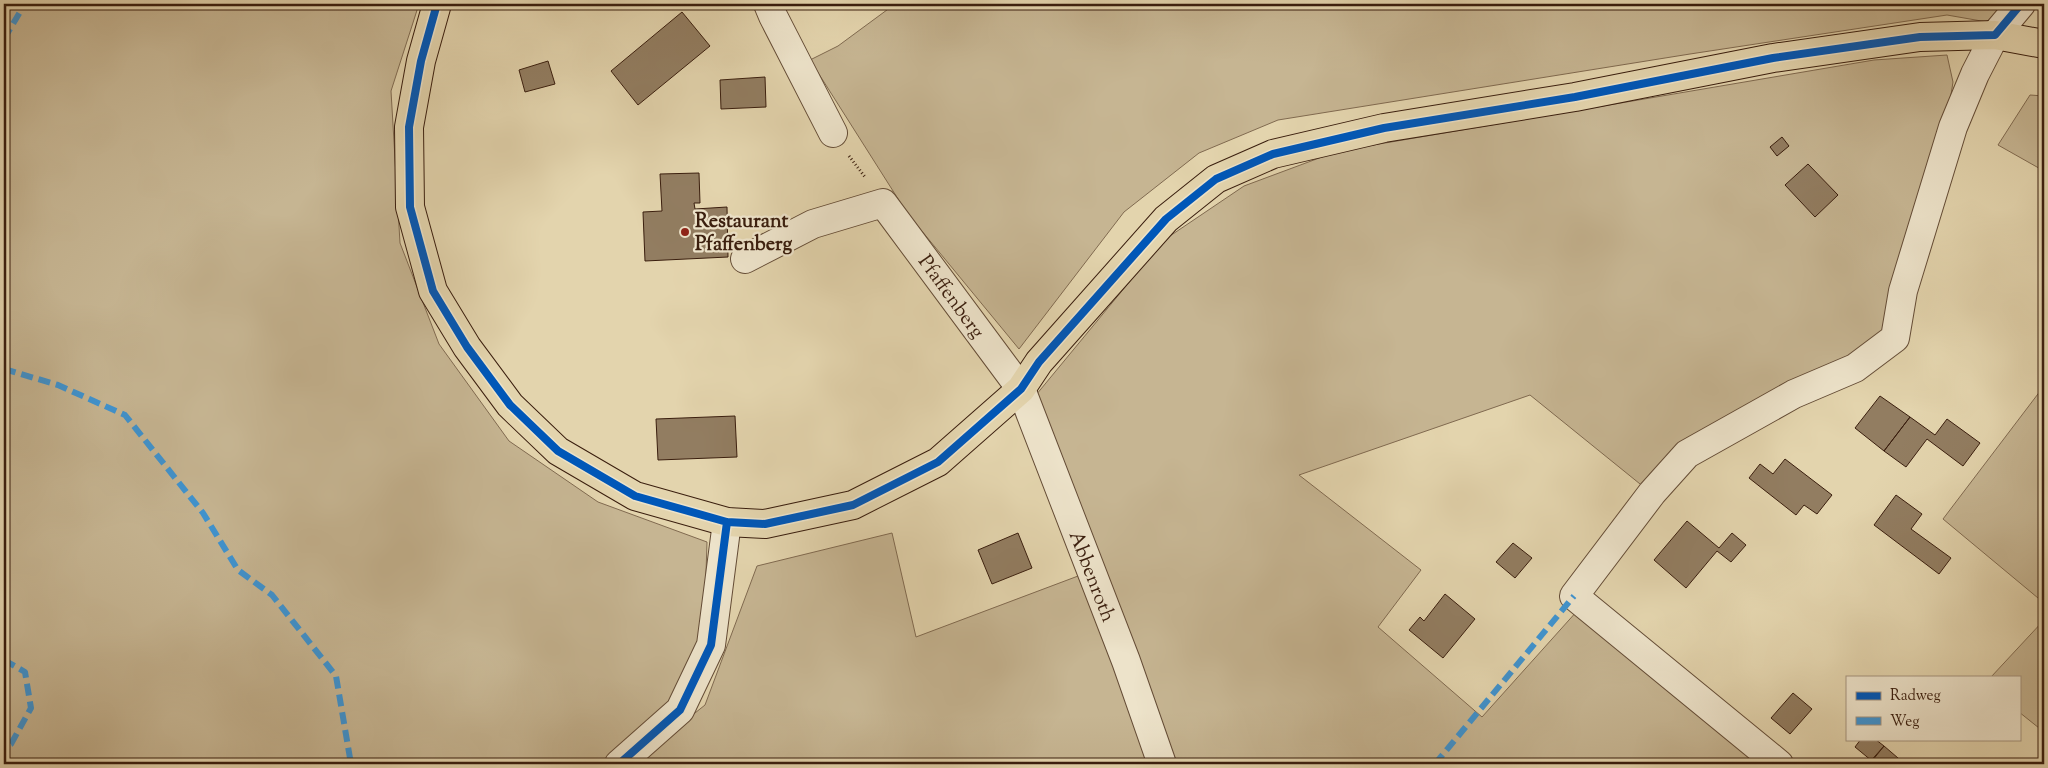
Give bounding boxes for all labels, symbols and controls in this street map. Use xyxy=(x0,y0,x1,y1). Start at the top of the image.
place label: Restaurant Pfaffenberg xyxy=(695,208,793,260)
marker: Restaurant Pfaffenberg xyxy=(679,226,691,238)
street label: Pfaffenberg xyxy=(910,250,990,346)
street label: Abbenroth xyxy=(1060,527,1121,627)
legend xyxy=(1846,676,2020,740)
text: Radweg xyxy=(1890,686,1941,707)
text: Weg xyxy=(1890,712,1920,733)

